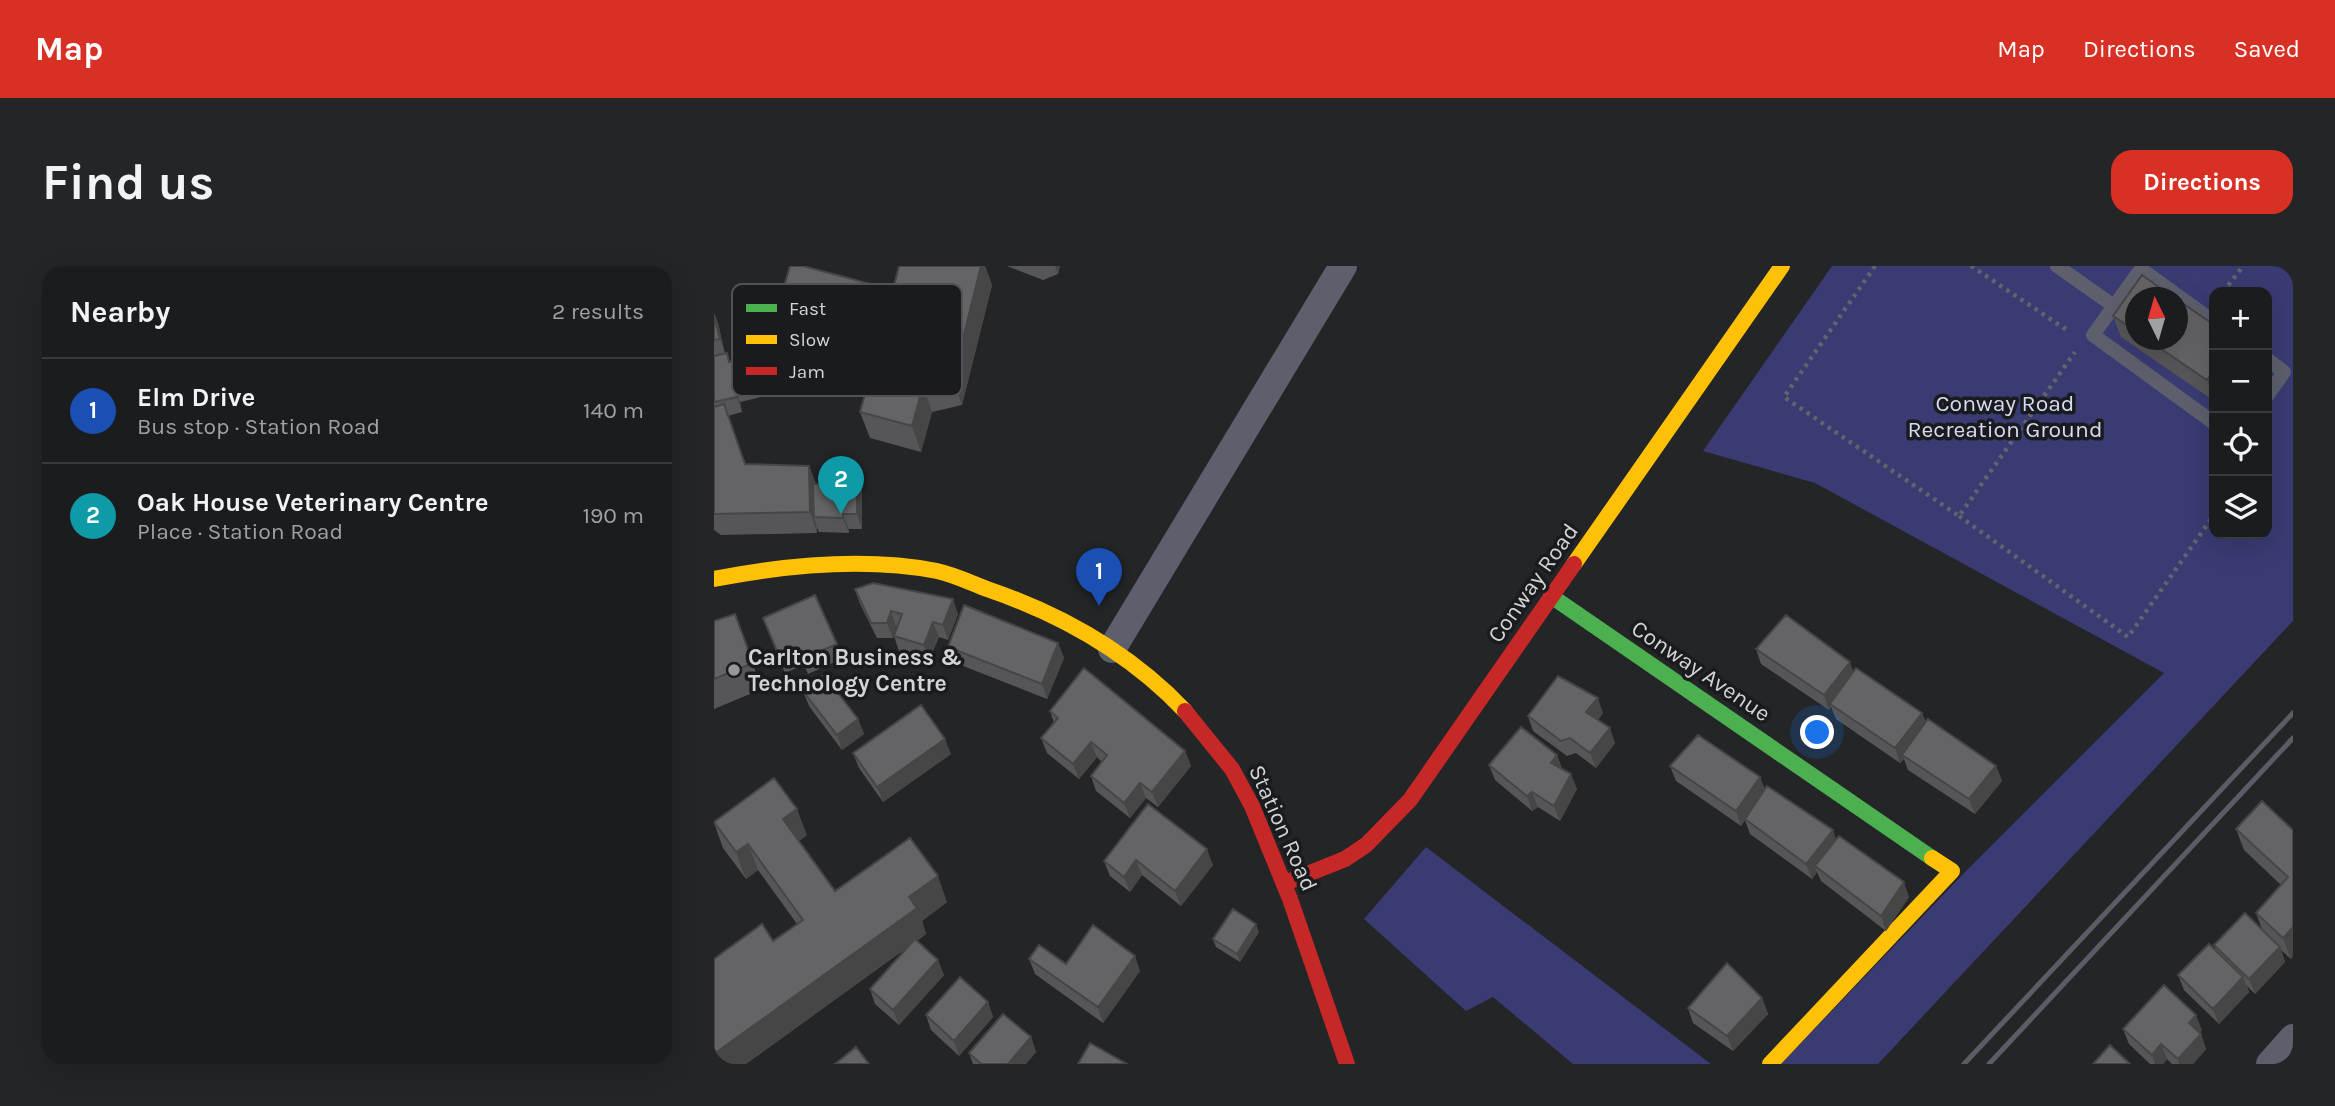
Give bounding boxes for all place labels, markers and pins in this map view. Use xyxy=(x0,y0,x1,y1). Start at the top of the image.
pin: 2 xyxy=(818,456,864,514)
pin: 1 xyxy=(1076,548,1122,606)
place label: Carlton Business & Technology Centre xyxy=(748,644,962,697)
marker: Carlton Business & Technology Centre xyxy=(726,662,742,678)

